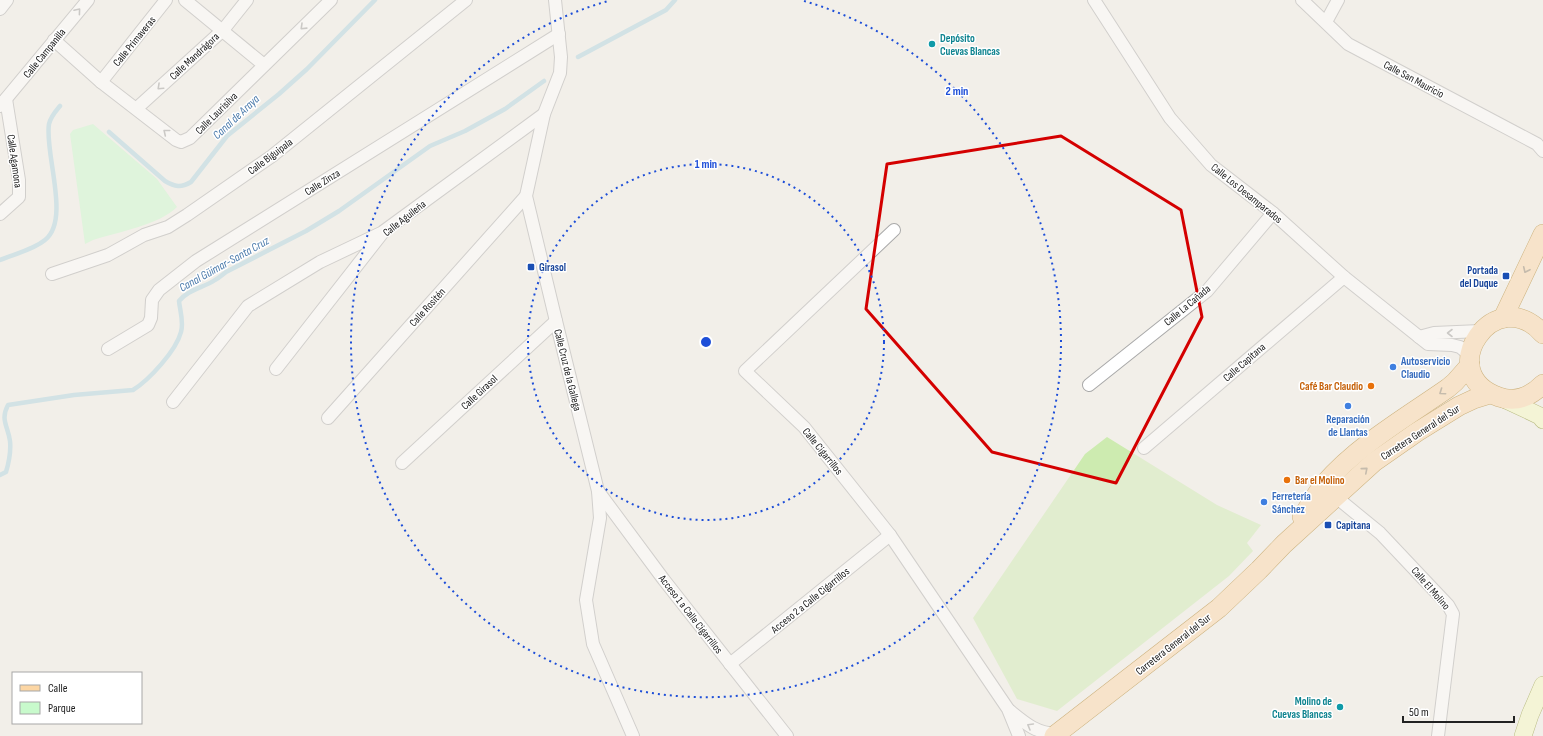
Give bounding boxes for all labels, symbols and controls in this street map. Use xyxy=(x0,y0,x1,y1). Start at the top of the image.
one-way arrow xyxy=(74,9,81,16)
street label: Calle Primaveras xyxy=(110,14,158,69)
one-way arrow xyxy=(300,22,308,30)
street label: Calle Campanilla xyxy=(20,26,68,81)
street label: Calle Mandrágora xyxy=(167,30,222,83)
place label: Depósito Cuevas Blancas xyxy=(940,32,1000,58)
marker: Depósito Cuevas Blancas xyxy=(927,39,937,49)
street label: Calle San Mauricio xyxy=(1381,58,1447,101)
one-way arrow xyxy=(158,82,165,89)
text: 2 min xyxy=(946,84,968,99)
street label: Calle Laurisilva xyxy=(193,90,240,137)
water label: Canal de Araya xyxy=(210,92,263,143)
one-way arrow xyxy=(163,130,170,137)
street label: Calle Agamona xyxy=(4,134,25,188)
street label: Calle Biguipala xyxy=(245,135,295,177)
text: 1 min xyxy=(695,157,717,172)
street label: Calle Los Desamparados xyxy=(1208,161,1285,226)
street label: Calle Zinza xyxy=(302,167,342,198)
street label: Calle Aguileña xyxy=(380,198,428,239)
water label: Canal Güímar-Santa Cruz xyxy=(177,233,273,295)
place label: Girasol xyxy=(539,261,566,274)
marker: Girasol xyxy=(526,262,536,272)
place label: Portada del Duque xyxy=(1460,264,1498,290)
one-way arrow xyxy=(1523,265,1531,273)
marker: Portada del Duque xyxy=(1501,271,1511,281)
street label: Calle La Cañada xyxy=(1161,282,1213,329)
street label: Calle Rositén xyxy=(407,285,448,329)
street label: Calle Cruz de la Gallega xyxy=(551,328,584,412)
one-way arrow xyxy=(1447,329,1453,337)
centre of rings xyxy=(699,335,713,349)
street label: Calle Capitana xyxy=(1220,340,1268,384)
place label: Autoservicio Claudio xyxy=(1400,355,1451,381)
marker: Autoservicio Claudio xyxy=(1388,362,1398,372)
street label: Calle Girasol xyxy=(458,372,500,412)
place label: Café Bar Claudio xyxy=(1299,380,1363,393)
marker: Café Bar Claudio xyxy=(1366,381,1376,391)
one-way arrow xyxy=(1439,387,1446,395)
marker: Reparación de Llantas xyxy=(1343,401,1353,411)
street label: Carretera General del Sur xyxy=(1378,402,1462,463)
place label: Reparación de Llantas xyxy=(1326,413,1370,439)
street label: Calle Cigarrillos xyxy=(800,425,845,477)
one-way arrow xyxy=(1360,468,1367,475)
place label: Bar el Molino xyxy=(1295,474,1345,487)
marker: Bar el Molino xyxy=(1282,475,1292,485)
place label: Ferretería Sánchez xyxy=(1272,490,1311,516)
marker: Ferretería Sánchez xyxy=(1259,497,1269,507)
place label: Capitana xyxy=(1336,519,1371,532)
marker: Capitana xyxy=(1323,520,1333,530)
street label: Calle El Molino xyxy=(1408,564,1453,613)
street label: Acceso 2 a Calle Cigarrillos xyxy=(768,565,852,637)
street label: Acceso 1 a Calle Cigarrillos xyxy=(655,572,725,656)
street label: Carretera General del Sur xyxy=(1133,611,1214,678)
legend xyxy=(12,672,142,724)
text: Calle xyxy=(48,681,68,696)
place label: Molino de Cuevas Blancas xyxy=(1272,695,1332,721)
scale bar xyxy=(1403,698,1514,724)
text: Parque xyxy=(48,701,76,716)
marker: Molino de Cuevas Blancas xyxy=(1335,702,1345,712)
text: 50 m xyxy=(1409,705,1429,720)
one-way arrow xyxy=(1027,723,1034,730)

